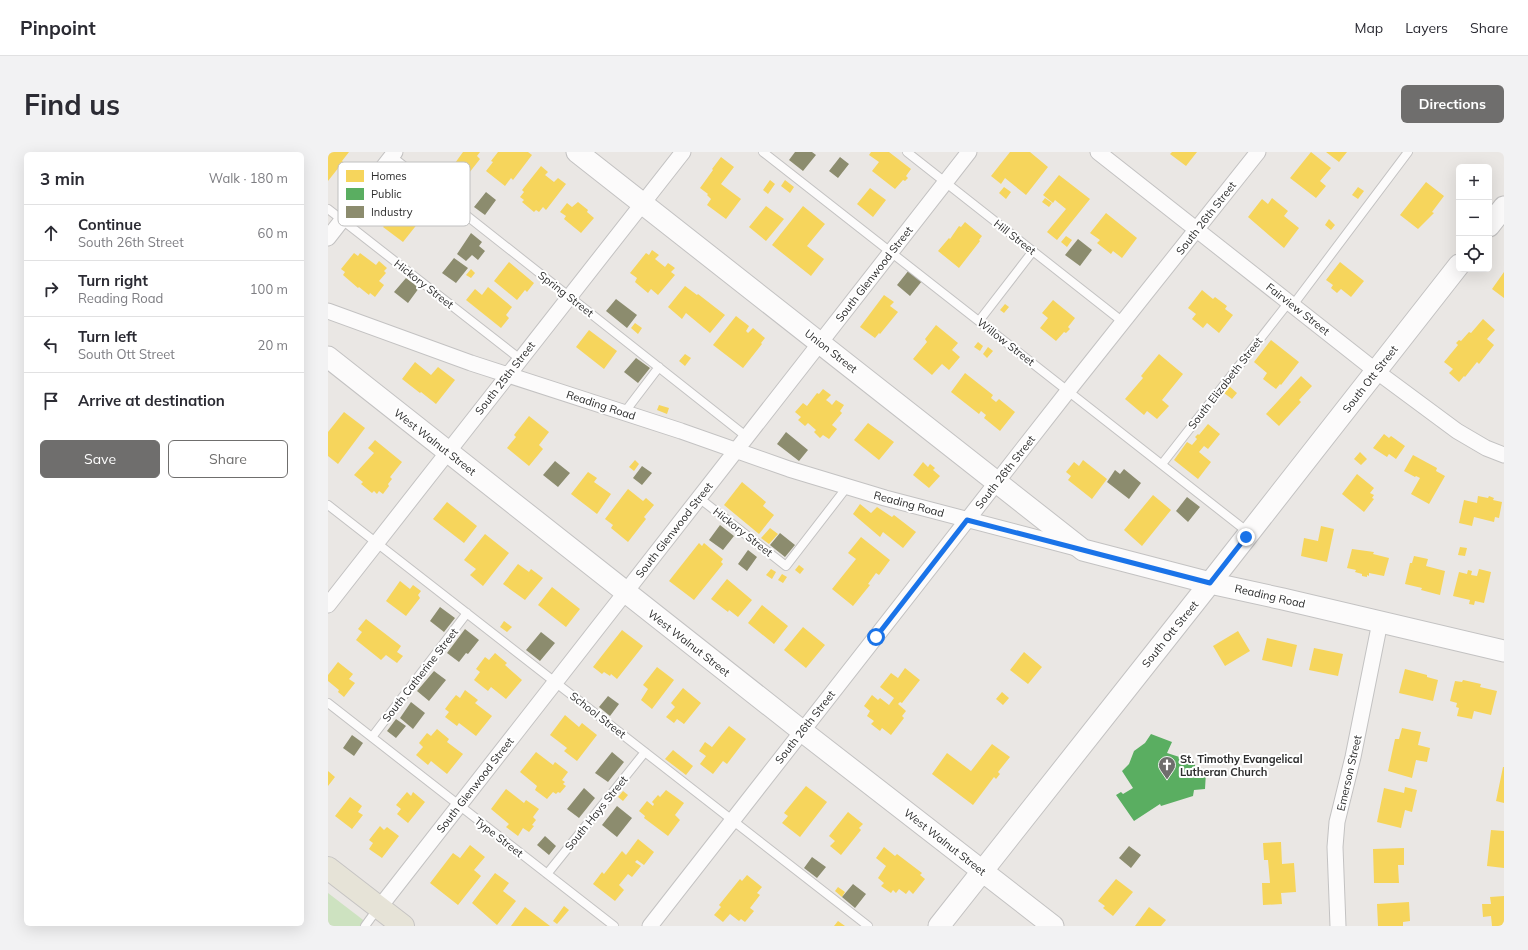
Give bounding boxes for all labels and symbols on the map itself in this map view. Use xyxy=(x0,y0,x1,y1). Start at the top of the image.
legend xyxy=(338,162,470,226)
text: Homes xyxy=(371,169,407,183)
street label: South 26th Street xyxy=(1173,178,1239,258)
text: Public xyxy=(371,187,402,201)
text: Industry xyxy=(371,205,413,219)
street label: Hill Street xyxy=(991,216,1039,258)
street label: South Glenwood Street xyxy=(832,223,916,325)
street label: Hickory Street xyxy=(391,256,457,312)
street label: Spring Street xyxy=(536,268,597,320)
street label: Fairview Street xyxy=(1263,280,1333,338)
street label: Willow Street xyxy=(974,315,1038,369)
street label: Union Street xyxy=(802,326,860,376)
street label: South Elizabeth Street xyxy=(1185,334,1265,432)
street label: South 25th Street xyxy=(472,338,538,418)
street label: South Ott Street xyxy=(1339,342,1401,416)
street label: Reading Road xyxy=(564,387,638,423)
street label: West Walnut Street xyxy=(391,406,479,479)
street label: South 26th Street xyxy=(972,432,1038,512)
street label: South Glenwood Street xyxy=(632,479,716,581)
street label: Reading Road xyxy=(872,488,946,520)
street label: Hickory Street xyxy=(710,504,776,560)
route end xyxy=(1237,528,1255,546)
street label: Reading Road xyxy=(1233,581,1307,611)
street label: South Ott Street xyxy=(1139,598,1201,670)
street label: West Walnut Street xyxy=(645,607,733,680)
street label: South Catherine Street xyxy=(379,625,461,725)
route start xyxy=(867,628,885,646)
street label: South 26th Street xyxy=(772,687,838,767)
street label: School Street xyxy=(567,689,629,741)
street label: South Glenwood Street xyxy=(433,734,517,836)
street label: Emerson Street xyxy=(1333,734,1365,812)
place label: St. Timothy Evangelical Lutheran Church xyxy=(1180,752,1303,779)
church icon: St. Timothy Evangelical Lutheran Church xyxy=(1157,755,1177,780)
street label: South Hays Street xyxy=(562,773,631,853)
street label: West Walnut Street xyxy=(901,806,989,879)
street label: Type Street xyxy=(472,814,526,860)

